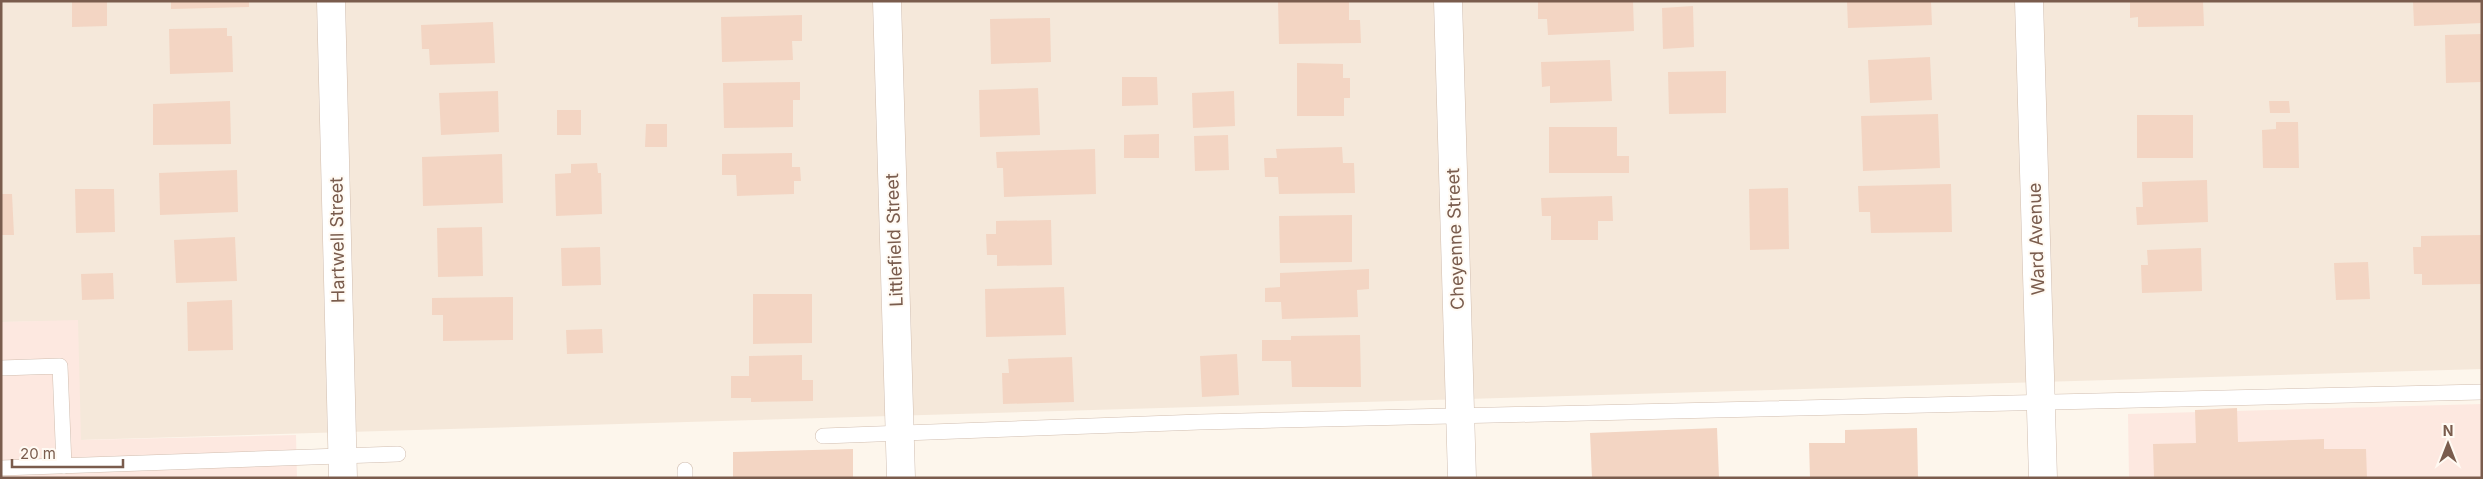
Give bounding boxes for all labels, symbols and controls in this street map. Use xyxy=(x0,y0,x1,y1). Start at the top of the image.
street label: Cheyenne Street xyxy=(1442,168,1468,310)
street label: Littlefield Street xyxy=(881,173,907,307)
street label: Hartwell Street xyxy=(325,177,349,303)
street label: Ward Avenue xyxy=(2024,182,2048,296)
north arrow xyxy=(2423,419,2473,469)
text: N xyxy=(2443,422,2453,439)
scale bar xyxy=(12,436,124,468)
text: 20 m xyxy=(20,444,56,463)

